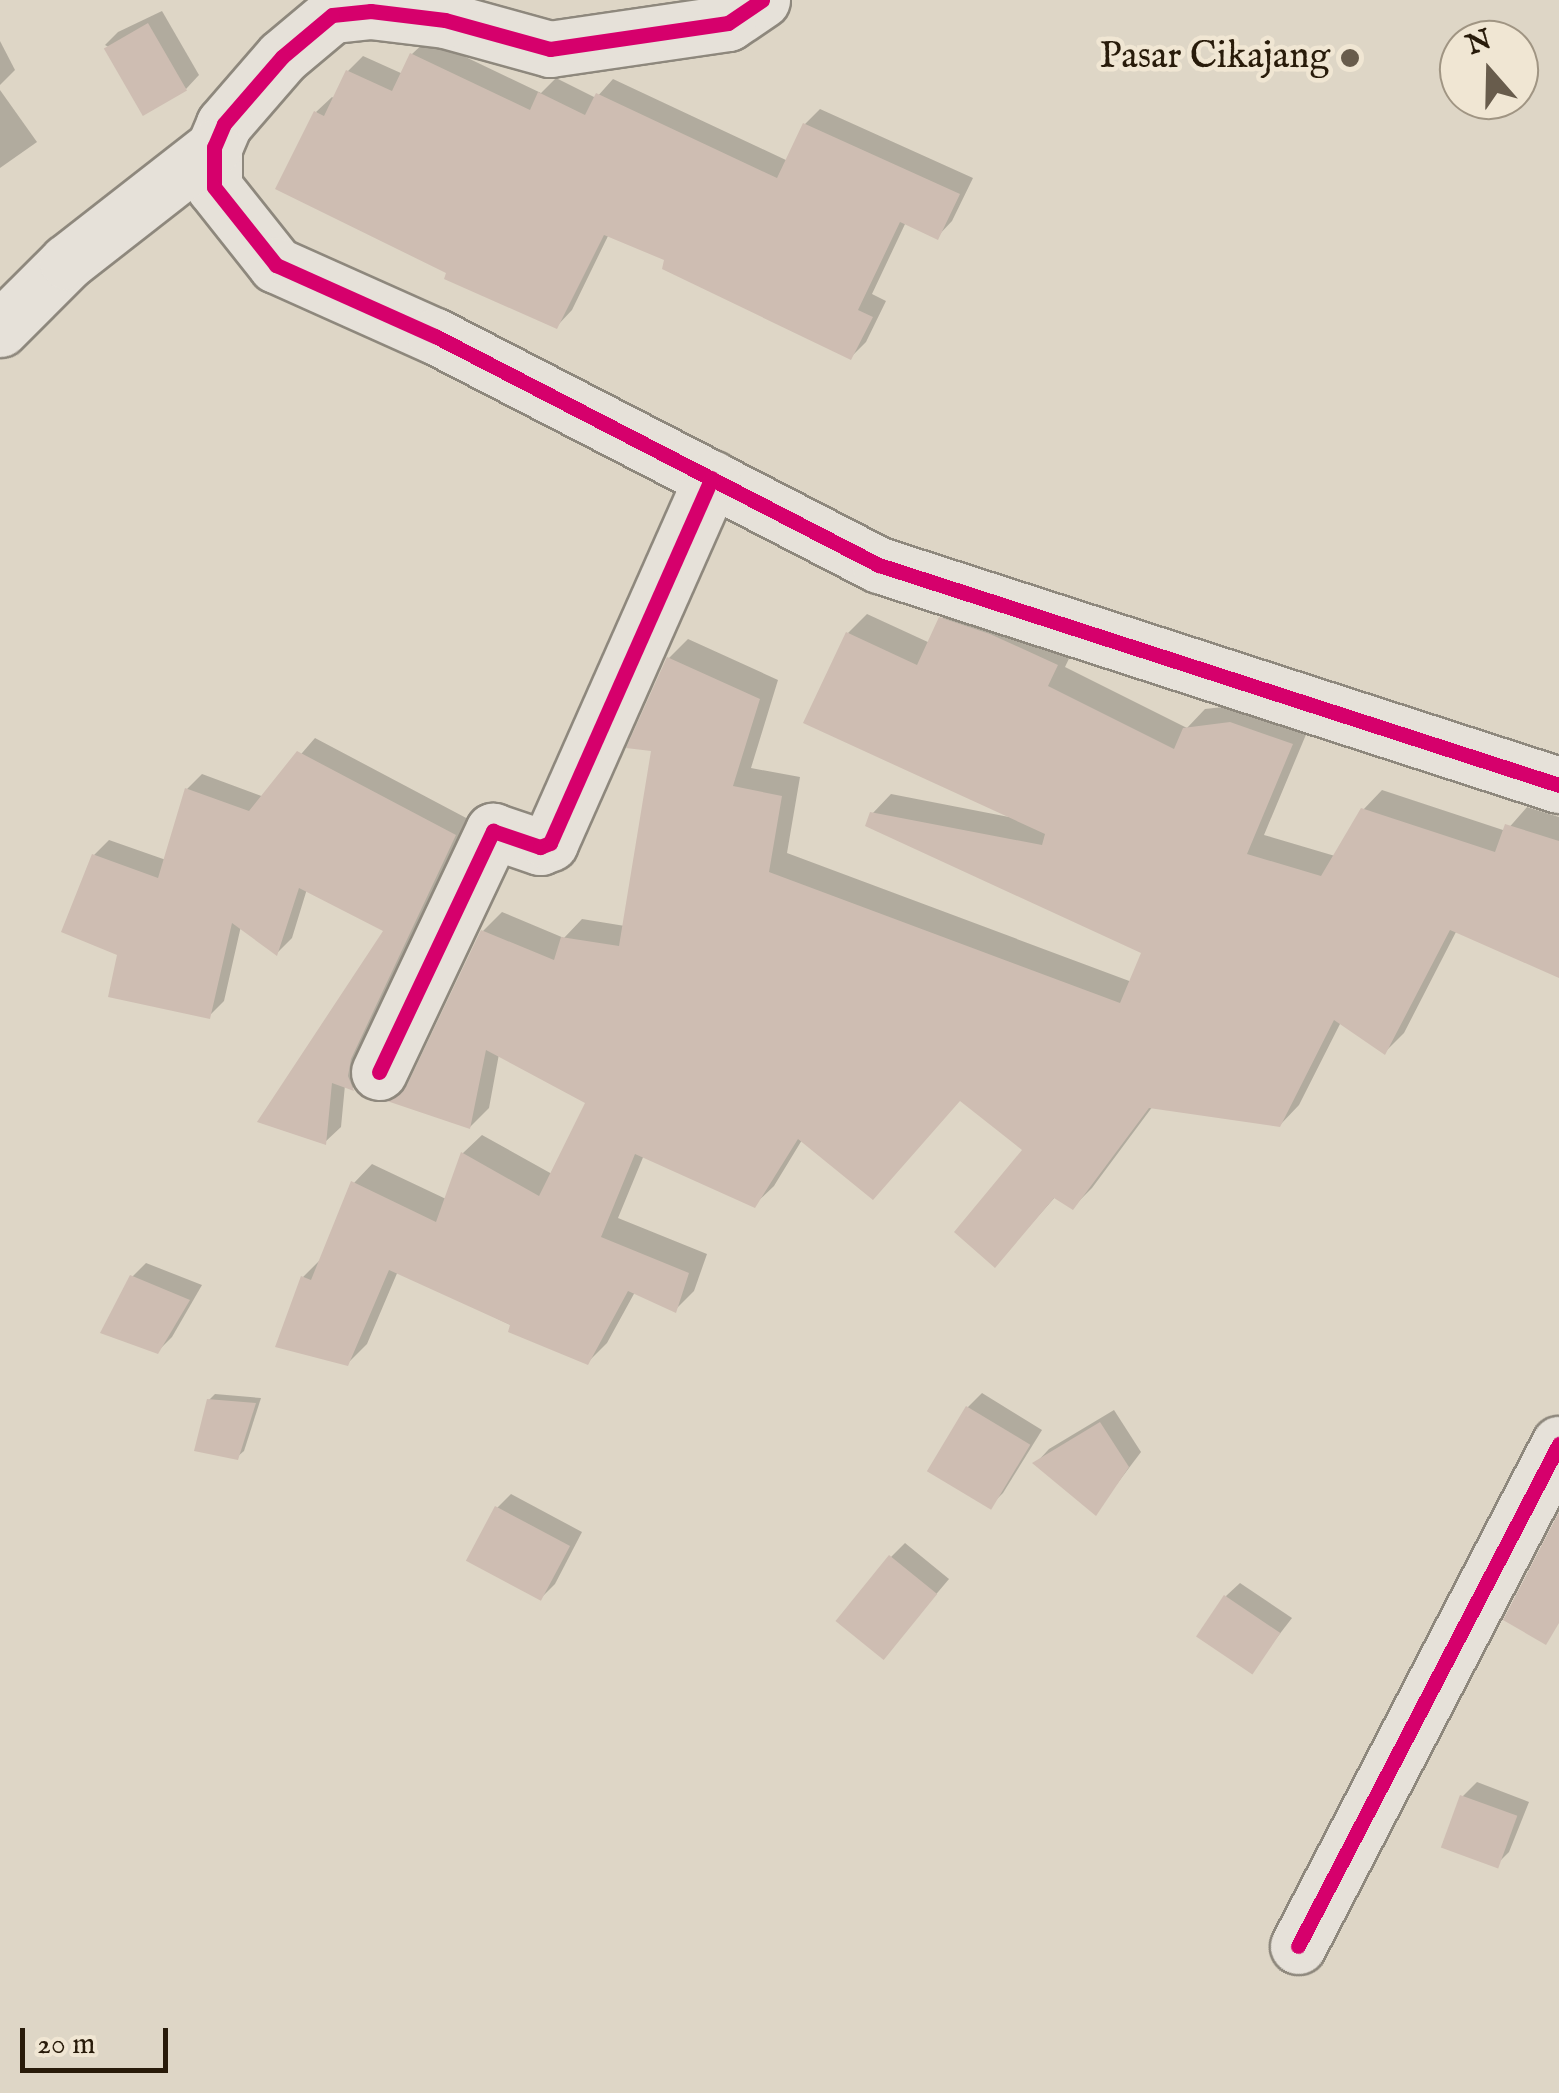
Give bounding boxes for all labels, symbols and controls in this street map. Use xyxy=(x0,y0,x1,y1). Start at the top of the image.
north arrow xyxy=(1439,20,1539,120)
text: N xyxy=(1462,23,1497,64)
place label: Pasar Cikajang xyxy=(1100,35,1330,81)
marker: Pasar Cikajang xyxy=(1339,47,1361,69)
scale bar xyxy=(25,2008,172,2070)
text: 20 m xyxy=(37,2026,96,2064)

